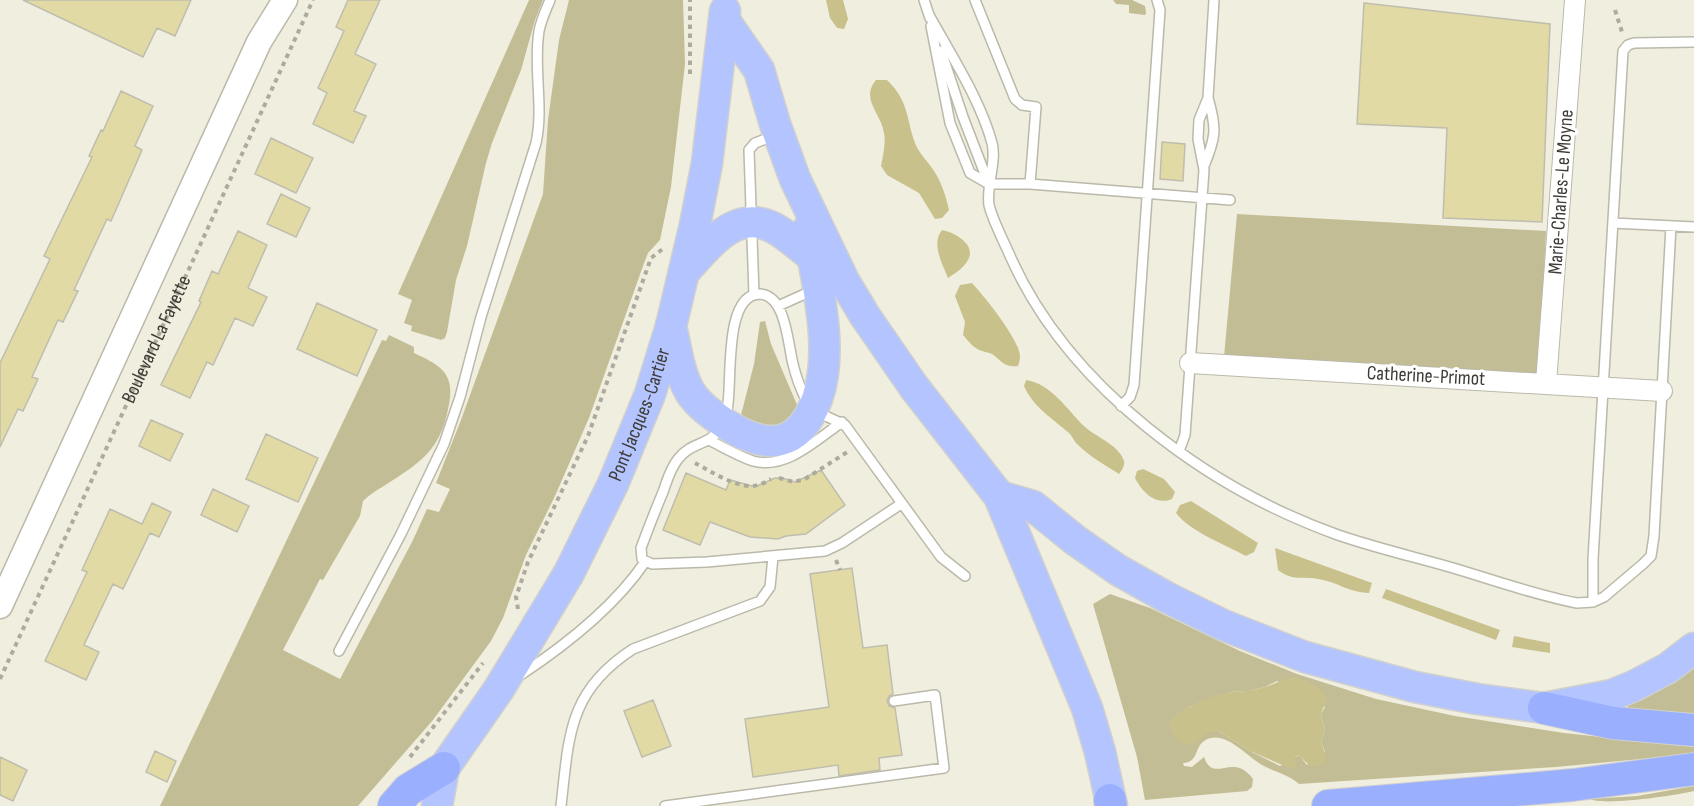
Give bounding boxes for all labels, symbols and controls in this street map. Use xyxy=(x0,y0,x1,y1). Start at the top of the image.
street label: Marie-Charles-Le Moyne xyxy=(1543,109,1579,275)
street label: Boulevard La Fayette xyxy=(117,272,196,407)
street label: Pont Jacques-Cartier xyxy=(603,345,675,485)
street label: Catherine-Primot xyxy=(1366,361,1486,391)

